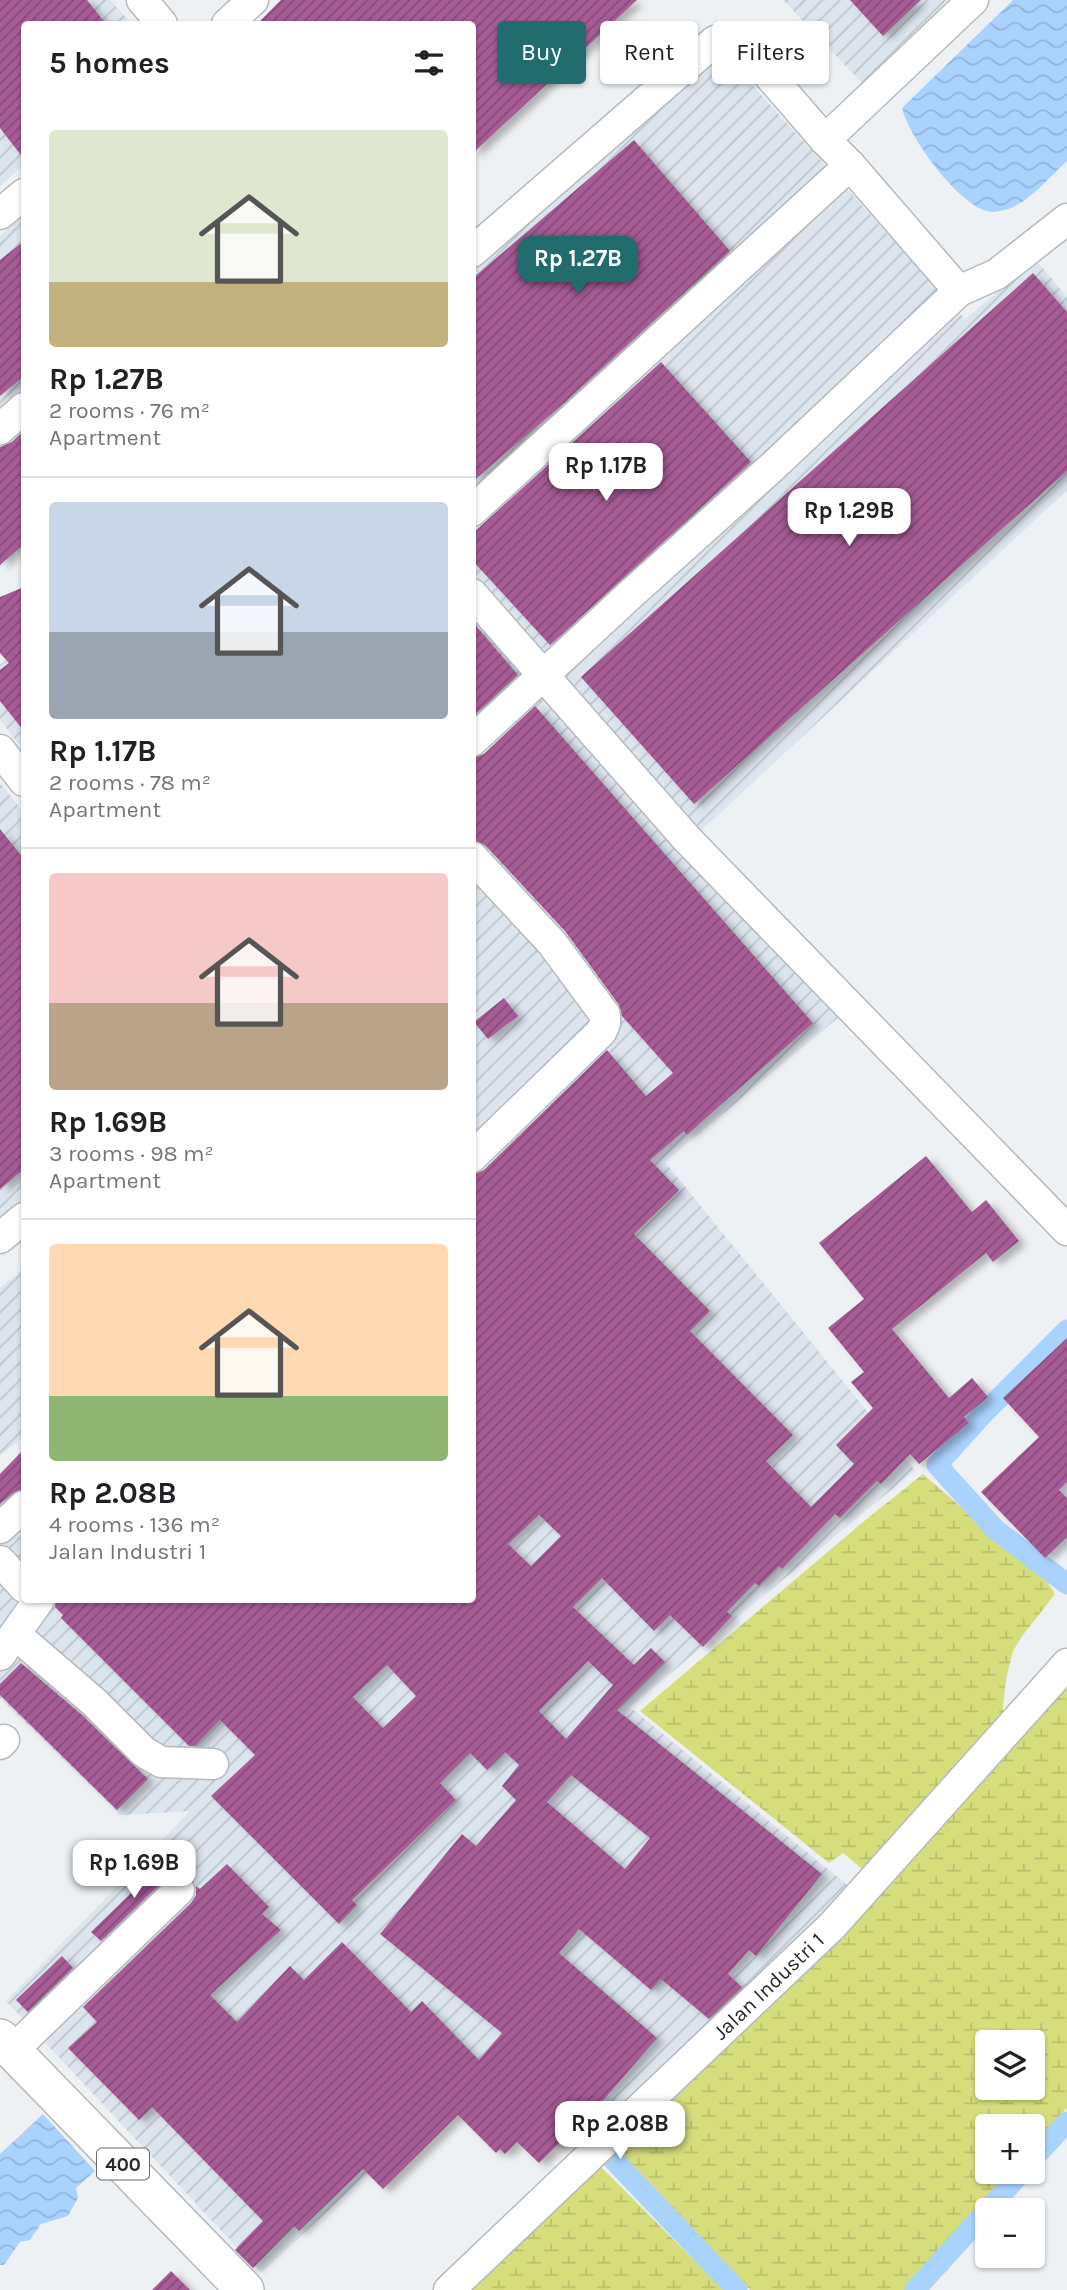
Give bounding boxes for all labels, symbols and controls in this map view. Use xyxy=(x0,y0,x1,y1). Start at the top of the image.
chip: Buy xyxy=(497,21,586,84)
chip: Rent xyxy=(600,21,698,84)
chip: Filters xyxy=(712,21,829,84)
icon: filters xyxy=(410,44,448,82)
text: 5 homes xyxy=(49,45,170,81)
icon: home xyxy=(186,176,312,302)
pin: Rp 1.27B xyxy=(506,236,650,296)
text: Rp 1.27B xyxy=(534,245,622,272)
text: Rp 1.27B xyxy=(49,361,164,397)
text: 2 rooms · 76 m² xyxy=(49,397,210,424)
text: Apartment xyxy=(49,424,161,451)
pin: Rp 1.17B xyxy=(534,444,678,503)
text: Rp 1.17B xyxy=(565,452,647,479)
pin: Rp 1.29B xyxy=(777,489,921,548)
text: Rp 1.29B xyxy=(804,497,894,524)
icon: home xyxy=(186,548,312,674)
text: Rp 1.17B xyxy=(49,733,156,769)
text: 2 rooms · 78 m² xyxy=(49,769,211,796)
text: Apartment xyxy=(49,796,161,823)
icon: home xyxy=(186,919,312,1045)
text: Rp 1.69B xyxy=(49,1104,167,1140)
text: 3 rooms · 98 m² xyxy=(49,1140,214,1167)
text: Apartment xyxy=(49,1167,161,1194)
icon: home xyxy=(186,1290,312,1416)
text: Rp 2.08B xyxy=(49,1475,177,1511)
text: 4 rooms · 136 m² xyxy=(49,1511,220,1538)
text: Jalan Industri 1 xyxy=(49,1538,206,1565)
pin: Rp 1.69B xyxy=(62,1840,206,1900)
text: Rp 1.69B xyxy=(89,1849,179,1876)
street label: Jalan Industri 1 xyxy=(708,1928,829,2044)
map controls xyxy=(975,2030,1045,2268)
button: layers xyxy=(975,2030,1045,2100)
pin: Rp 2.08B xyxy=(548,2102,692,2161)
text: Rp 2.08B xyxy=(571,2110,669,2137)
button: + xyxy=(975,2114,1045,2184)
road number: 400 xyxy=(97,2148,149,2180)
button: − xyxy=(975,2198,1045,2268)

